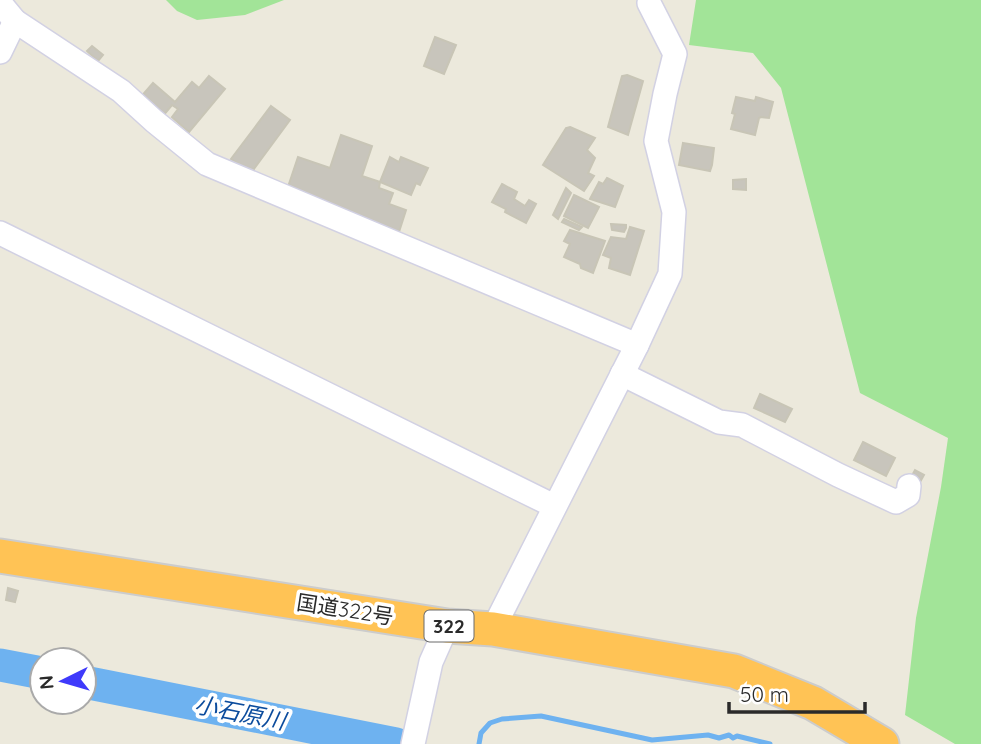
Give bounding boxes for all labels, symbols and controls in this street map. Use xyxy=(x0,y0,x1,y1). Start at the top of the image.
street label: 国道322号 xyxy=(295,589,395,629)
road number: 322 xyxy=(424,610,474,642)
north arrow xyxy=(28,646,98,716)
scale bar xyxy=(729,670,866,714)
text: N xyxy=(34,674,59,690)
text: 50 m xyxy=(740,681,789,707)
water label: 小石原川 xyxy=(192,689,291,736)

